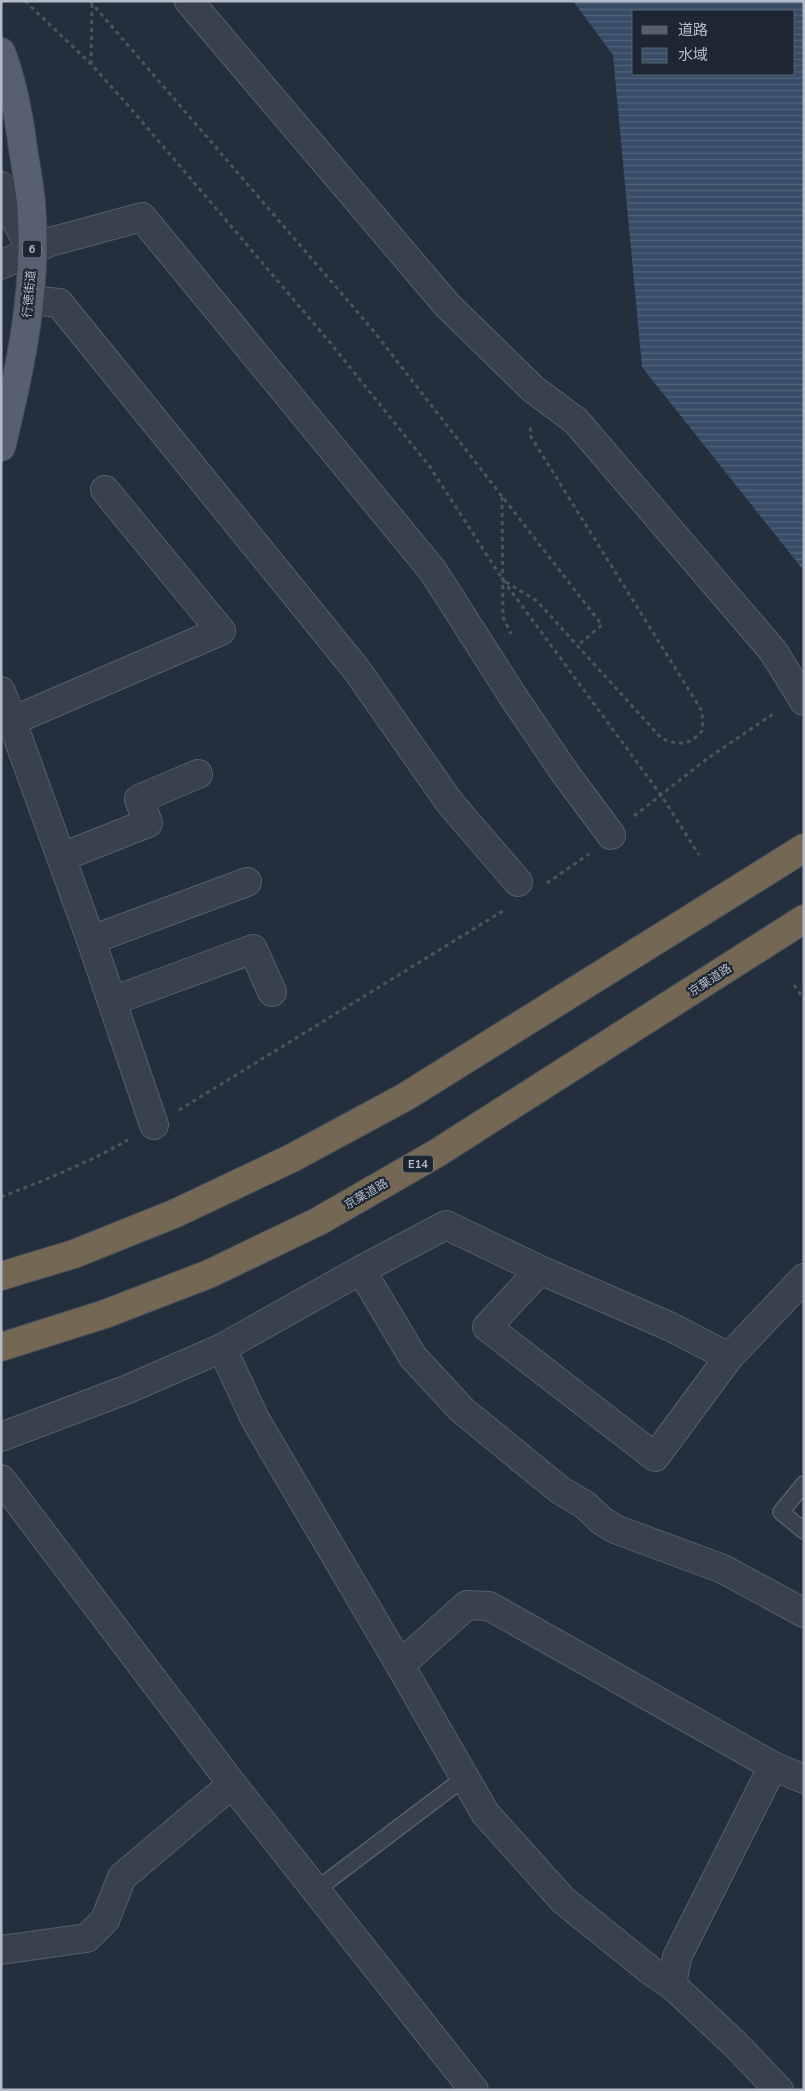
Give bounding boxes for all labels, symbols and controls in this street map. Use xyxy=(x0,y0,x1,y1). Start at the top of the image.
legend xyxy=(632,10,795,75)
text: 道路 xyxy=(678,20,708,40)
text: 水域 xyxy=(678,45,708,65)
road number: 6 xyxy=(23,240,41,258)
street label: 行徳街道 xyxy=(19,269,39,319)
street label: 京葉道路 xyxy=(686,960,734,1000)
road number: E14 xyxy=(403,1156,433,1172)
street label: 京葉道路 xyxy=(341,1175,391,1213)

